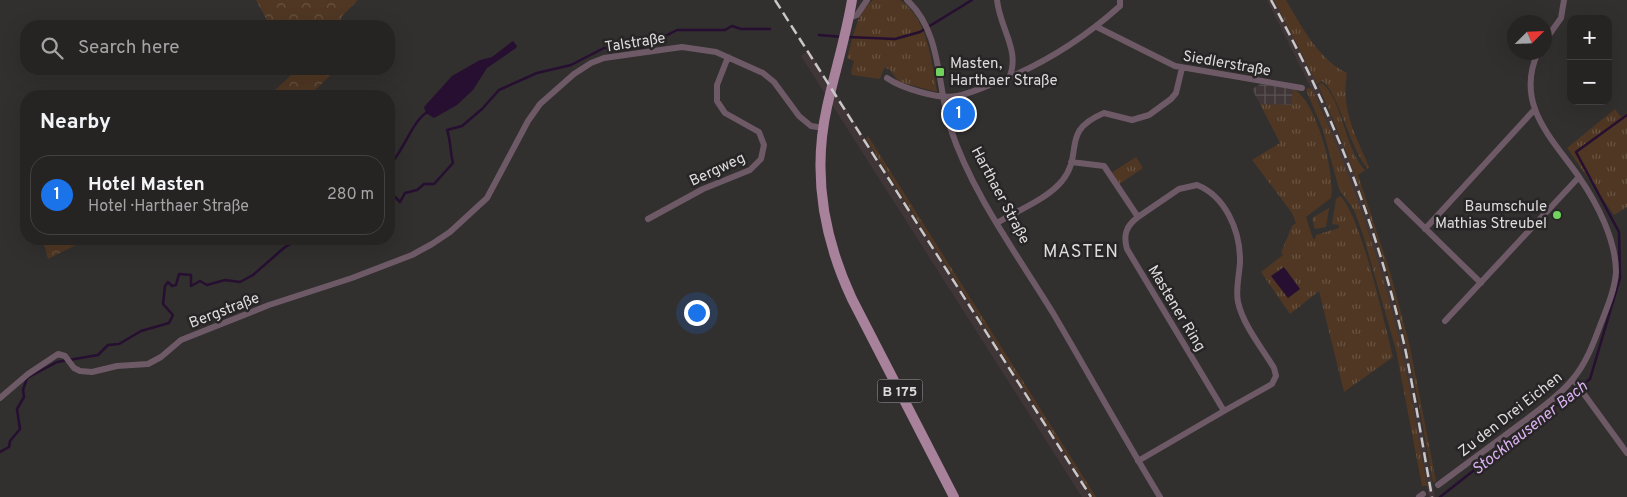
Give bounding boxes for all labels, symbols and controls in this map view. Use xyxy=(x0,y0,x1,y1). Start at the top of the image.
north arrow xyxy=(1507,15,1552,60)
map controls xyxy=(1567,15,1612,105)
button: + xyxy=(1567,15,1612,60)
search box xyxy=(20,20,395,75)
street label: Talstraße xyxy=(603,29,667,58)
icon: search xyxy=(38,34,66,62)
text: Search here xyxy=(78,36,180,60)
street label: Siedlerstraße xyxy=(1181,47,1272,82)
place label: Masten, Harthaer Straße xyxy=(950,55,1057,91)
button: − xyxy=(1567,60,1612,105)
marker: Masten, Harthaer Straße xyxy=(934,66,946,78)
pin: 1 xyxy=(943,95,975,133)
text: Nearby xyxy=(40,109,111,136)
street label: Harthaer Straße xyxy=(966,144,1033,248)
street label: Bergweg xyxy=(687,149,749,192)
text: Hotel Masten xyxy=(88,173,205,197)
text: 1 xyxy=(54,185,60,205)
text: 280 m xyxy=(327,185,374,205)
text: Hotel · Harthaer Straße xyxy=(88,197,249,217)
place label: Baumschule Mathias Streubel xyxy=(1435,198,1547,234)
marker: Baumschule Mathias Streubel xyxy=(1551,209,1563,221)
district label: MASTEN xyxy=(1043,241,1119,264)
street label: Mastener Ring xyxy=(1143,262,1209,355)
street label: Bergstraße xyxy=(187,289,262,334)
your location xyxy=(684,300,710,326)
street label: Zu den Drei Eichen xyxy=(1455,369,1567,462)
water label: Stockhausener Bach xyxy=(1468,377,1592,480)
road number: B 175 xyxy=(878,380,922,402)

